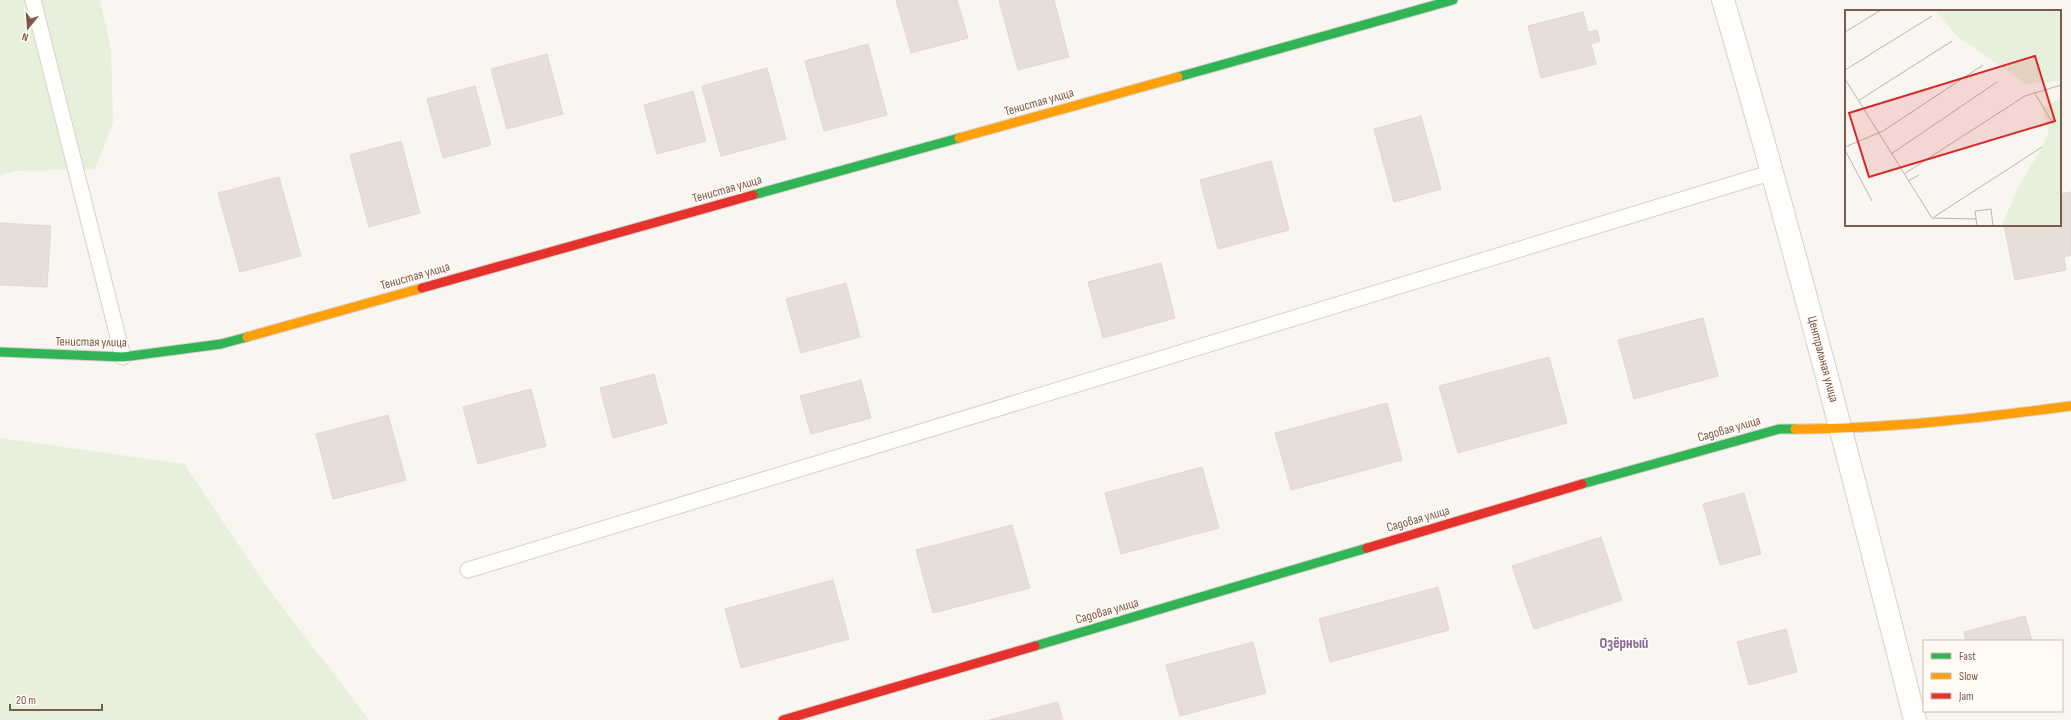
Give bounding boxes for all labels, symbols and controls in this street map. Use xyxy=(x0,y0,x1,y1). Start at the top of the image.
north arrow xyxy=(8,8,48,48)
inset map xyxy=(1845,10,2061,226)
text: N xyxy=(20,30,30,44)
street label: Тенистая улица xyxy=(1002,84,1076,120)
street label: Тенистая улица xyxy=(690,171,764,207)
street label: Тенистая улица xyxy=(378,258,452,294)
street label: Центральная улица xyxy=(1804,314,1842,404)
street label: Тенистая улица xyxy=(55,333,127,351)
street label: Садовая улица xyxy=(1696,412,1762,446)
street label: Садовая улица xyxy=(1385,502,1451,536)
street label: Садовая улица xyxy=(1074,594,1140,628)
district label: Озёрный xyxy=(1600,634,1648,653)
legend xyxy=(1923,640,2063,712)
text: Fast xyxy=(1959,649,1976,664)
text: Slow xyxy=(1959,669,1978,684)
scale bar xyxy=(10,686,102,712)
text: Jam xyxy=(1958,689,1974,704)
text: 20 m xyxy=(16,693,36,708)

